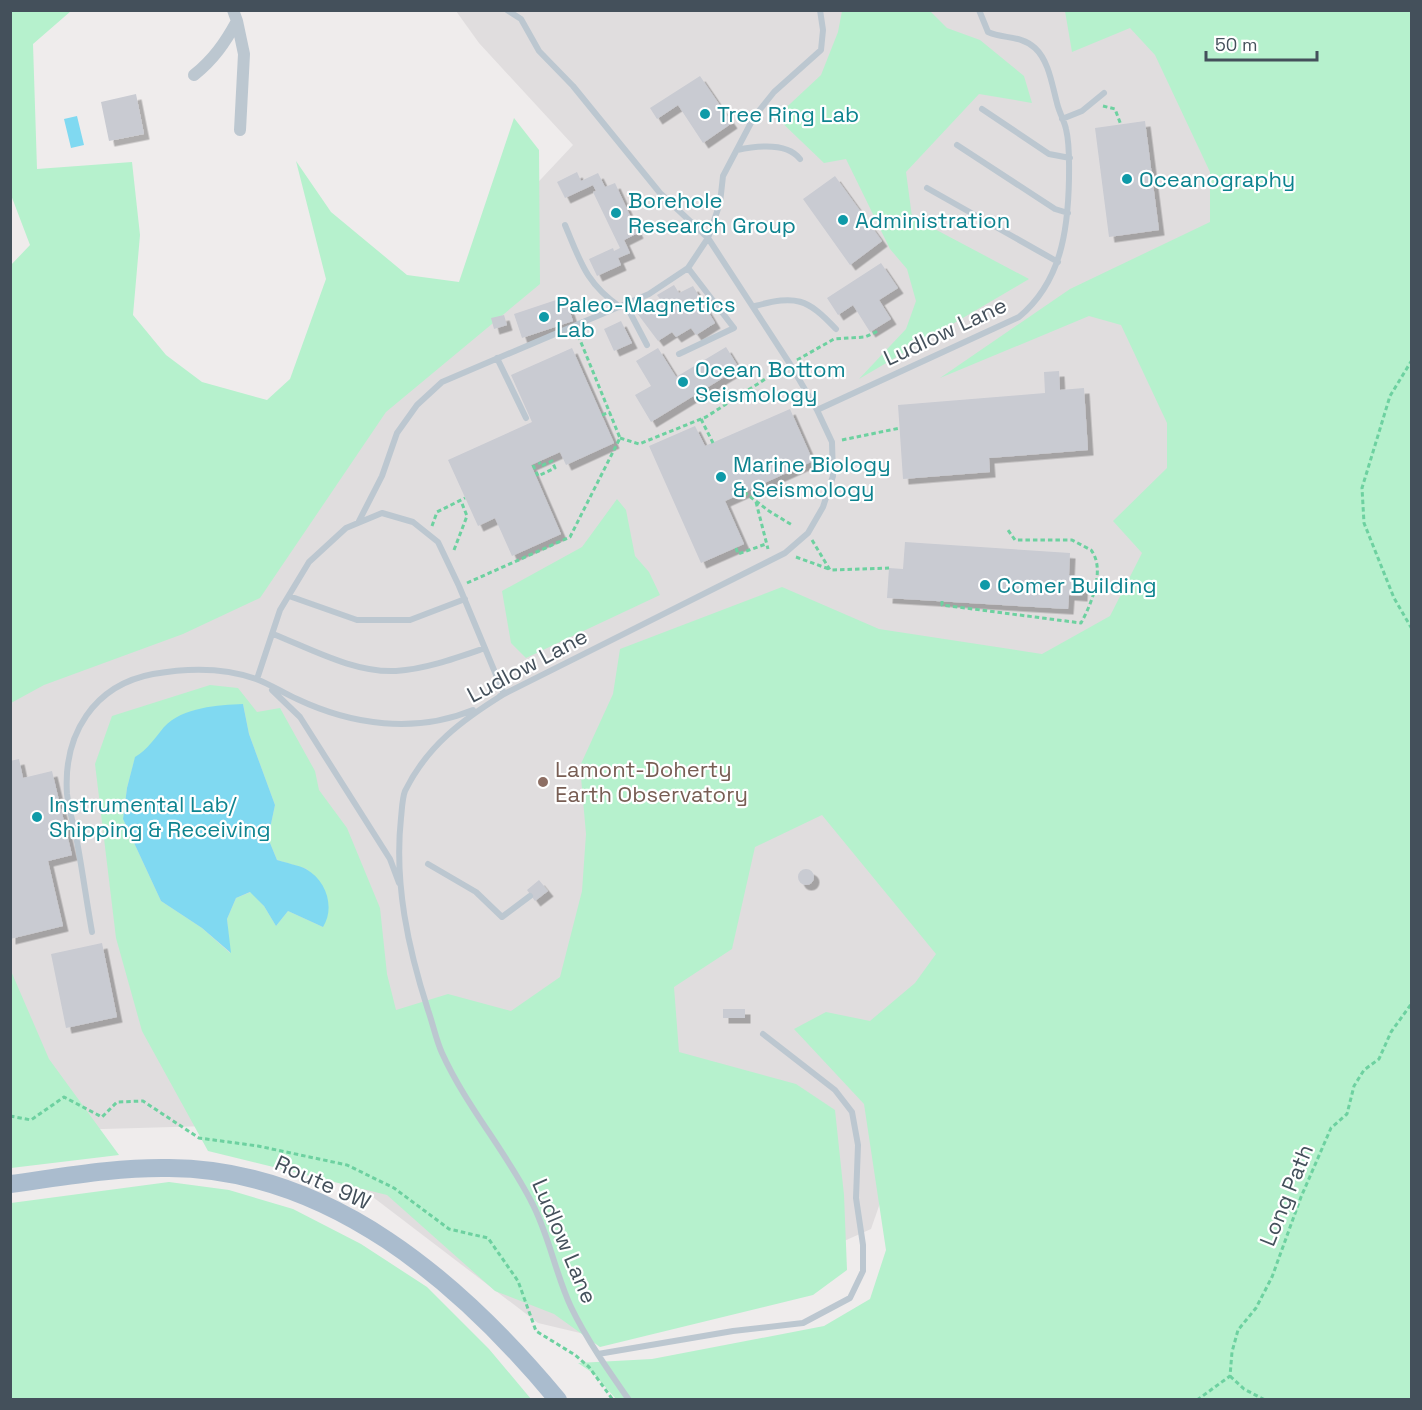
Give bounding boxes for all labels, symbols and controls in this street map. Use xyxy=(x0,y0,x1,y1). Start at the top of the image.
scale bar xyxy=(1206,24,1317,62)
text: 50 m xyxy=(1215,33,1257,56)
place label: Tree Ring Lab xyxy=(717,100,859,128)
marker: Tree Ring Lab xyxy=(698,107,712,121)
place label: Oceanography xyxy=(1139,165,1295,193)
marker: Oceanography xyxy=(1120,172,1134,186)
place label: Borehole Research Group xyxy=(628,186,796,239)
marker: Borehole Research Group xyxy=(609,206,623,220)
place label: Administration xyxy=(855,206,1010,234)
marker: Administration xyxy=(836,213,850,227)
place label: Paleo-Magnetics Lab xyxy=(556,290,736,343)
street label: Ludlow Lane xyxy=(879,290,1011,372)
marker: Paleo-Magnetics Lab xyxy=(537,310,551,324)
place label: Ocean Bottom Seismology xyxy=(695,355,846,408)
marker: Ocean Bottom Seismology xyxy=(676,375,690,389)
place label: Marine Biology & Seismology xyxy=(733,450,891,503)
marker: Marine Biology & Seismology xyxy=(714,470,728,484)
place label: Comer Building xyxy=(997,571,1157,599)
marker: Comer Building xyxy=(978,578,992,592)
street label: Ludlow Lane xyxy=(462,621,592,709)
place label: Lamont-Doherty Earth Observatory xyxy=(555,755,748,808)
marker: Lamont-Doherty Earth Observatory xyxy=(536,775,550,789)
place label: Instrumental Lab/ Shipping & Receiving xyxy=(49,790,271,843)
marker: Instrumental Lab/ Shipping & Receiving xyxy=(30,810,44,824)
street label: Long Path xyxy=(1253,1140,1319,1250)
street label: Route 9W xyxy=(271,1148,375,1216)
street label: Ludlow Lane xyxy=(526,1174,604,1308)

